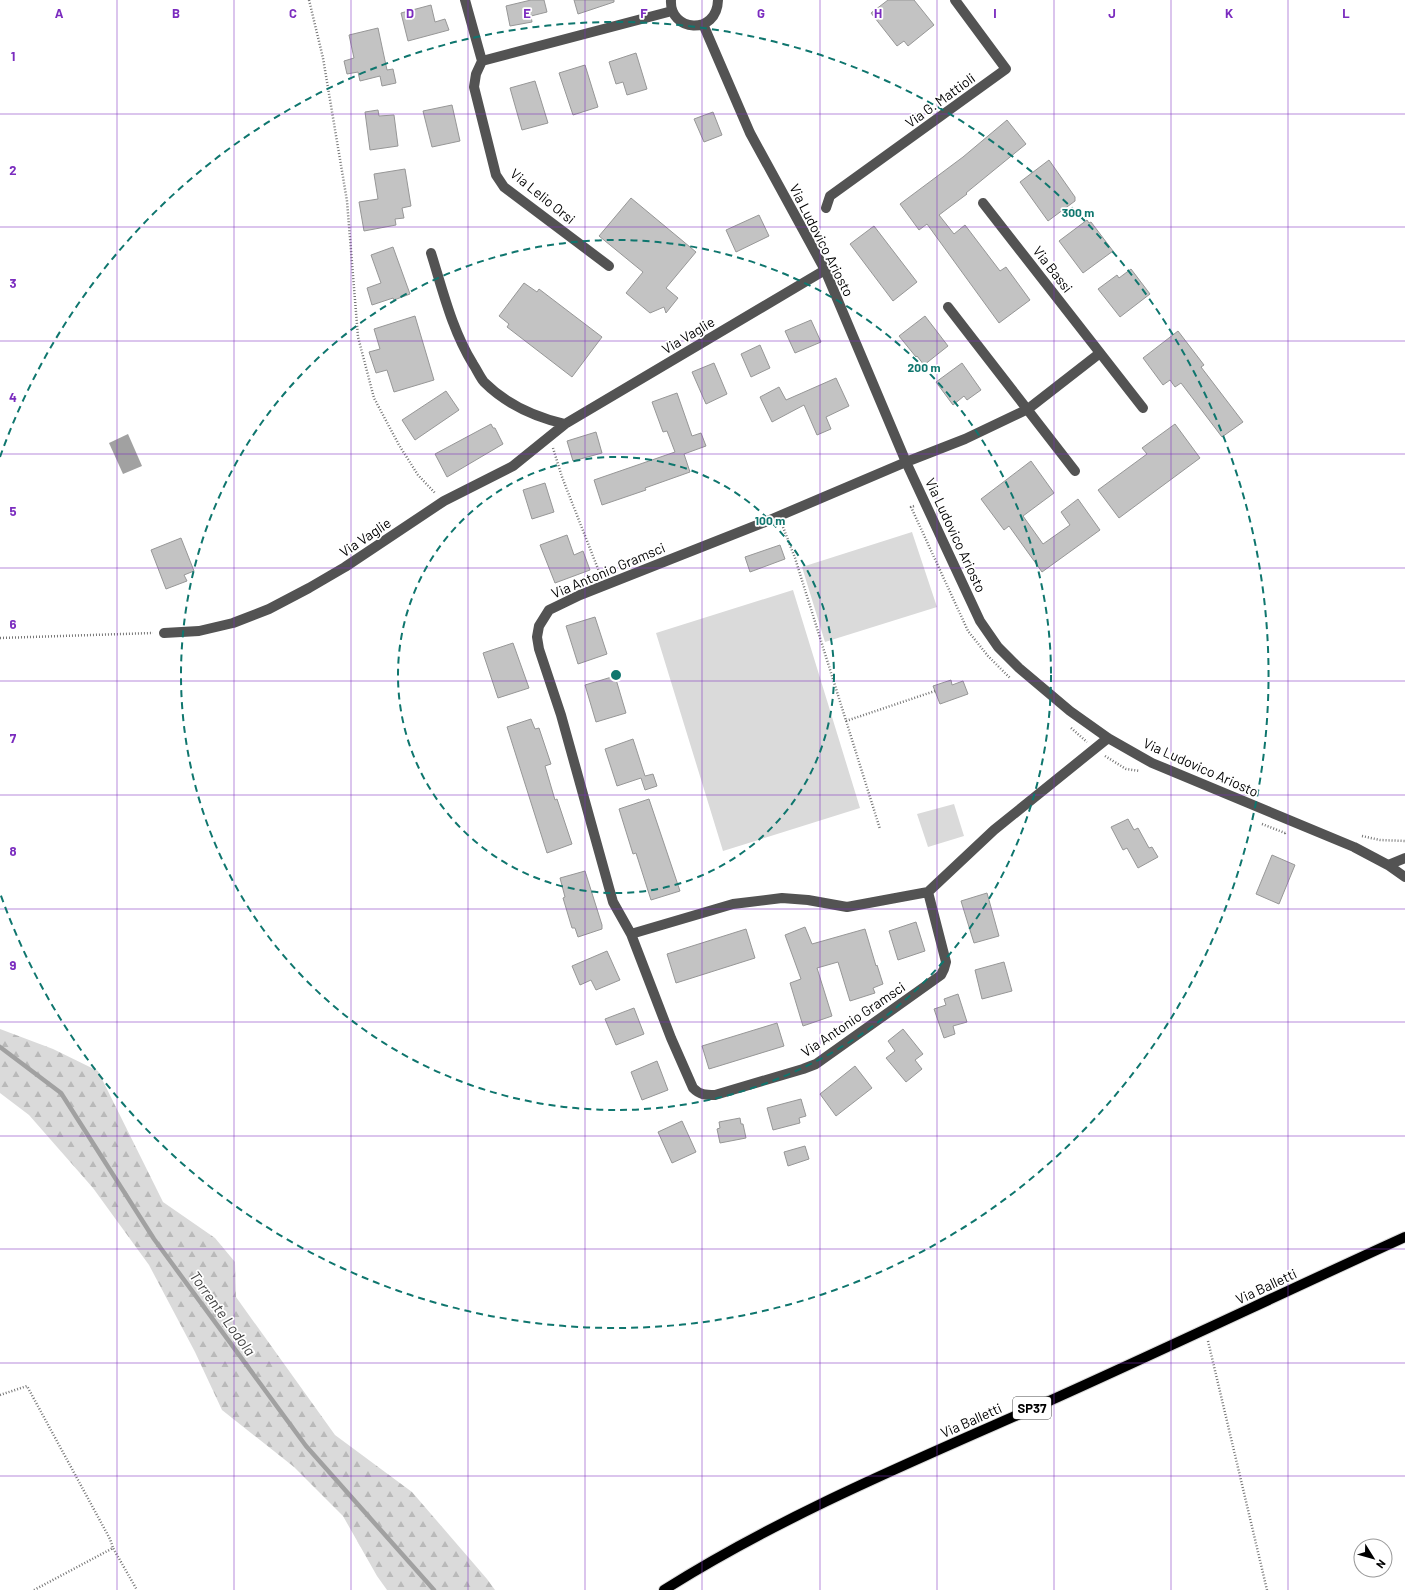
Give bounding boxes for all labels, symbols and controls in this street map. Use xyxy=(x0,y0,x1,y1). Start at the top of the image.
text: A xyxy=(55,5,64,21)
text: B xyxy=(172,5,180,21)
text: C xyxy=(289,5,297,21)
text: D xyxy=(406,5,414,21)
text: E xyxy=(523,5,531,21)
text: F xyxy=(640,5,648,21)
text: G xyxy=(757,5,765,21)
text: H xyxy=(874,5,882,21)
text: I xyxy=(993,5,997,21)
text: J xyxy=(1108,5,1116,21)
text: K xyxy=(1225,5,1233,21)
text: L xyxy=(1342,5,1350,21)
text: 1 xyxy=(11,48,15,64)
street label: Via G. Mattioli xyxy=(902,69,978,131)
text: 2 xyxy=(9,162,17,178)
street label: Via Lelio Orsi xyxy=(507,165,579,227)
street label: Via Ludovico Ariosto xyxy=(786,181,858,299)
text: 300 m xyxy=(1062,205,1094,219)
street label: Via Bassi xyxy=(1030,242,1076,296)
text: 3 xyxy=(9,275,17,291)
street label: Via Vaglie xyxy=(659,313,717,357)
text: 200 m xyxy=(908,360,940,374)
text: 4 xyxy=(9,389,17,405)
street label: Via Ludovico Ariosto xyxy=(922,475,990,595)
text: 5 xyxy=(9,503,17,519)
text: 100 m xyxy=(755,513,785,527)
street label: Via Vaglie xyxy=(336,514,394,560)
street label: Via Antonio Gramsci xyxy=(549,538,667,602)
text: 6 xyxy=(10,616,17,632)
centre of rings xyxy=(609,668,623,682)
text: 7 xyxy=(10,730,17,746)
street label: Via Ludovico Ariosto xyxy=(1141,734,1261,800)
text: 8 xyxy=(9,843,17,859)
text: 9 xyxy=(10,957,17,973)
street label: Via Antonio Gramsci xyxy=(798,978,908,1060)
street label: Via Balletti xyxy=(1233,1265,1299,1307)
water label: Torrente Lodola xyxy=(186,1267,260,1359)
road number: SP37 xyxy=(1013,1397,1051,1419)
street label: Via Balletti xyxy=(938,1399,1004,1441)
north arrow xyxy=(1353,1538,1393,1578)
text: N xyxy=(1374,1557,1389,1571)

